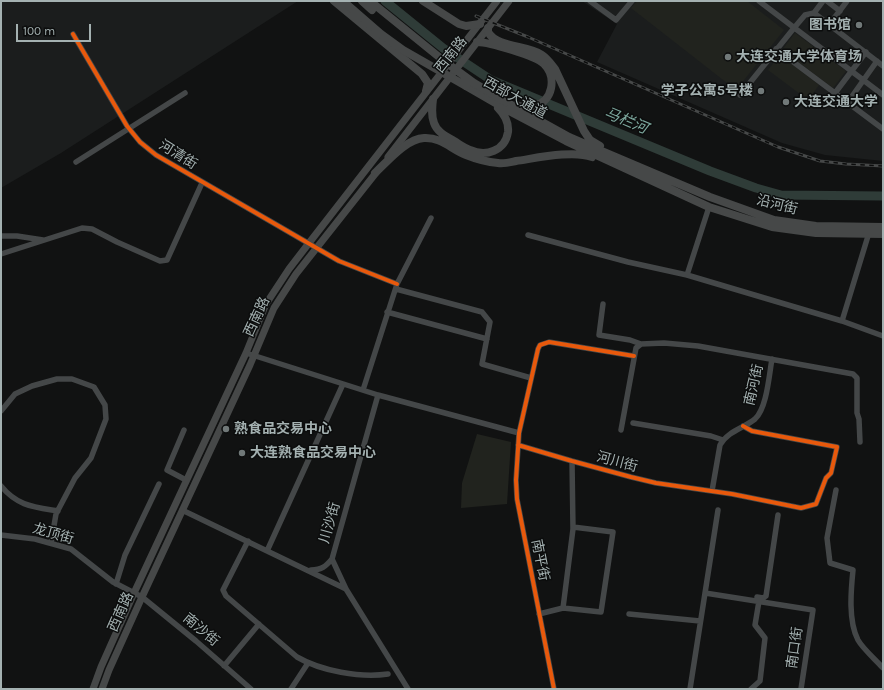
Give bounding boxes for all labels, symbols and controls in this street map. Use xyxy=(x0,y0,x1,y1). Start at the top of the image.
scale bar xyxy=(18,16,93,42)
place label: 图书馆 xyxy=(809,17,851,33)
marker: 图书馆 xyxy=(854,20,864,30)
text: 100 m xyxy=(23,24,55,38)
street label: 西南路 xyxy=(431,33,471,77)
place label: 大连交通大学体育场 xyxy=(736,49,862,65)
marker: 大连交通大学体育场 xyxy=(723,52,733,62)
street label: 西部大通道 xyxy=(480,74,550,122)
place label: 学子公寓5号楼 xyxy=(661,83,753,99)
marker: 学子公寓5号楼 xyxy=(756,86,766,96)
place label: 大连交通大学 xyxy=(794,94,878,110)
marker: 大连交通大学 xyxy=(781,97,791,107)
water label: 马栏河 xyxy=(602,104,650,138)
street label: 河清街 xyxy=(156,137,200,173)
street label: 沿河街 xyxy=(755,192,799,218)
street label: 西南路 xyxy=(241,294,273,340)
street label: 南河街 xyxy=(741,363,767,407)
place label: 熟食品交易中心 xyxy=(234,421,332,437)
marker: 熟食品交易中心 xyxy=(221,424,231,434)
place label: 大连熟食品交易中心 xyxy=(250,445,376,461)
marker: 大连熟食品交易中心 xyxy=(237,448,247,458)
street label: 河川街 xyxy=(595,448,639,476)
street label: 川沙街 xyxy=(316,500,344,546)
street label: 龙顶街 xyxy=(30,520,76,548)
street label: 南平街 xyxy=(528,538,552,582)
street label: 西南路 xyxy=(105,589,137,635)
street label: 南沙街 xyxy=(180,610,222,650)
street label: 南口街 xyxy=(784,626,806,670)

